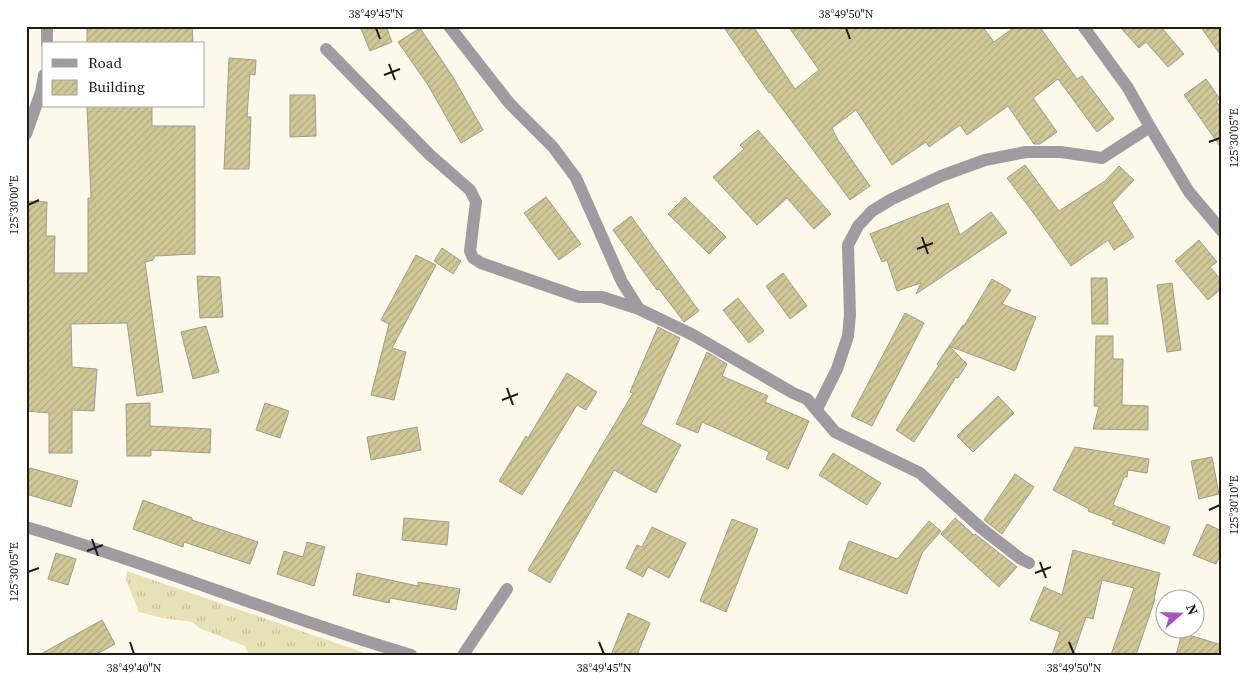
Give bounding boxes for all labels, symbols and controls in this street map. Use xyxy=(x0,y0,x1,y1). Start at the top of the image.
text: 38°49'45"N xyxy=(348,6,404,22)
text: 38°49'50"N xyxy=(818,6,874,22)
legend xyxy=(42,42,205,108)
text: Road xyxy=(88,52,122,73)
text: Building xyxy=(88,76,145,97)
text: 125°30'05"E xyxy=(1226,108,1242,168)
text: 125°30'00"E xyxy=(6,175,22,235)
text: 125°30'10"E xyxy=(1226,475,1242,535)
text: 125°30'05"E xyxy=(6,542,22,602)
north arrow xyxy=(1156,588,1206,638)
text: N xyxy=(1181,601,1203,618)
text: 38°49'40"N xyxy=(106,660,162,676)
text: 38°49'45"N xyxy=(576,660,632,676)
text: 38°49'50"N xyxy=(1046,660,1102,676)

